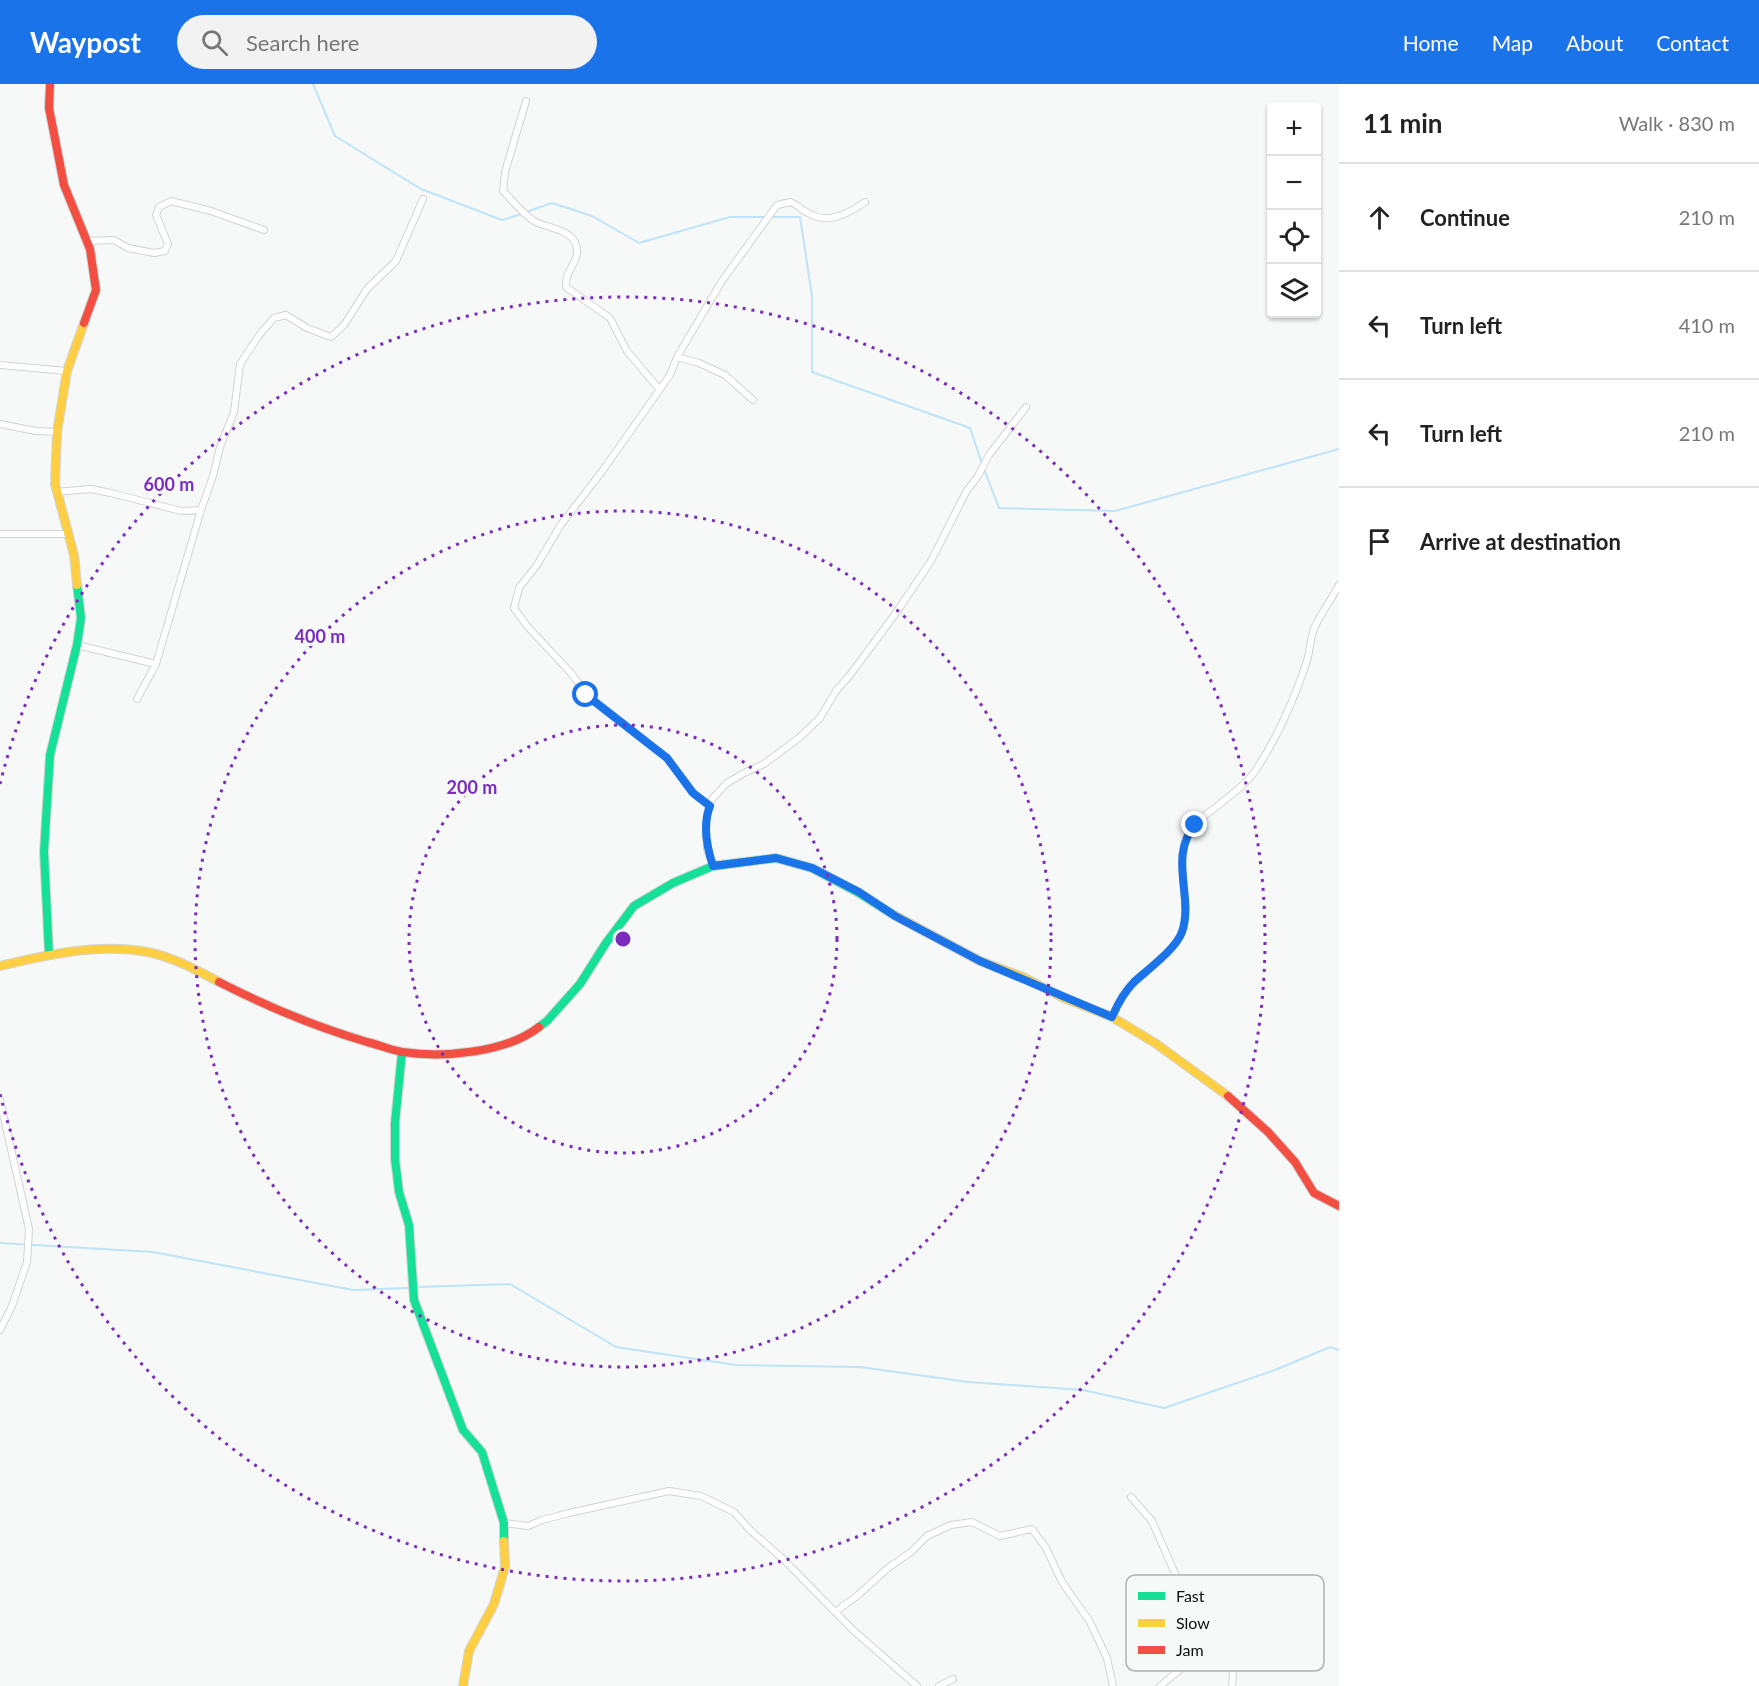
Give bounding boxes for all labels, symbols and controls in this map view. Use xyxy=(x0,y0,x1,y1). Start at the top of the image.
search box xyxy=(177,15,597,69)
text: Waypost xyxy=(30,25,141,59)
icon: search xyxy=(198,26,231,59)
text: Search here xyxy=(246,29,359,56)
text: Home xyxy=(1403,30,1459,55)
text: Map xyxy=(1492,30,1533,55)
text: About xyxy=(1566,30,1623,55)
text: Contact xyxy=(1656,30,1729,55)
map controls xyxy=(1267,102,1321,318)
button: + xyxy=(1267,102,1321,156)
text: 11 min xyxy=(1363,107,1443,139)
text: Walk · 830 m xyxy=(1619,111,1735,135)
button: − xyxy=(1267,156,1321,210)
icon: ahead xyxy=(1363,201,1396,234)
text: Continue xyxy=(1420,204,1510,231)
text: 210 m xyxy=(1679,205,1735,229)
button: locate xyxy=(1267,210,1321,264)
button: layers xyxy=(1267,264,1321,318)
icon: left xyxy=(1363,309,1396,342)
text: Turn left xyxy=(1420,312,1502,339)
text: 410 m xyxy=(1679,313,1735,337)
icon: left xyxy=(1363,417,1396,450)
text: Turn left xyxy=(1420,420,1502,447)
text: 210 m xyxy=(1679,421,1735,445)
text: 600 m xyxy=(144,473,194,495)
icon: arrive xyxy=(1363,525,1396,558)
text: Arrive at destination xyxy=(1420,528,1621,555)
text: 400 m xyxy=(295,625,345,647)
route start xyxy=(572,681,598,707)
text: 200 m xyxy=(447,776,497,798)
route end xyxy=(1181,811,1207,837)
centre of rings xyxy=(613,929,633,949)
legend xyxy=(1126,1575,1324,1671)
text: Fast xyxy=(1176,1586,1205,1605)
text: Slow xyxy=(1176,1613,1210,1632)
text: Jam xyxy=(1176,1640,1204,1659)

